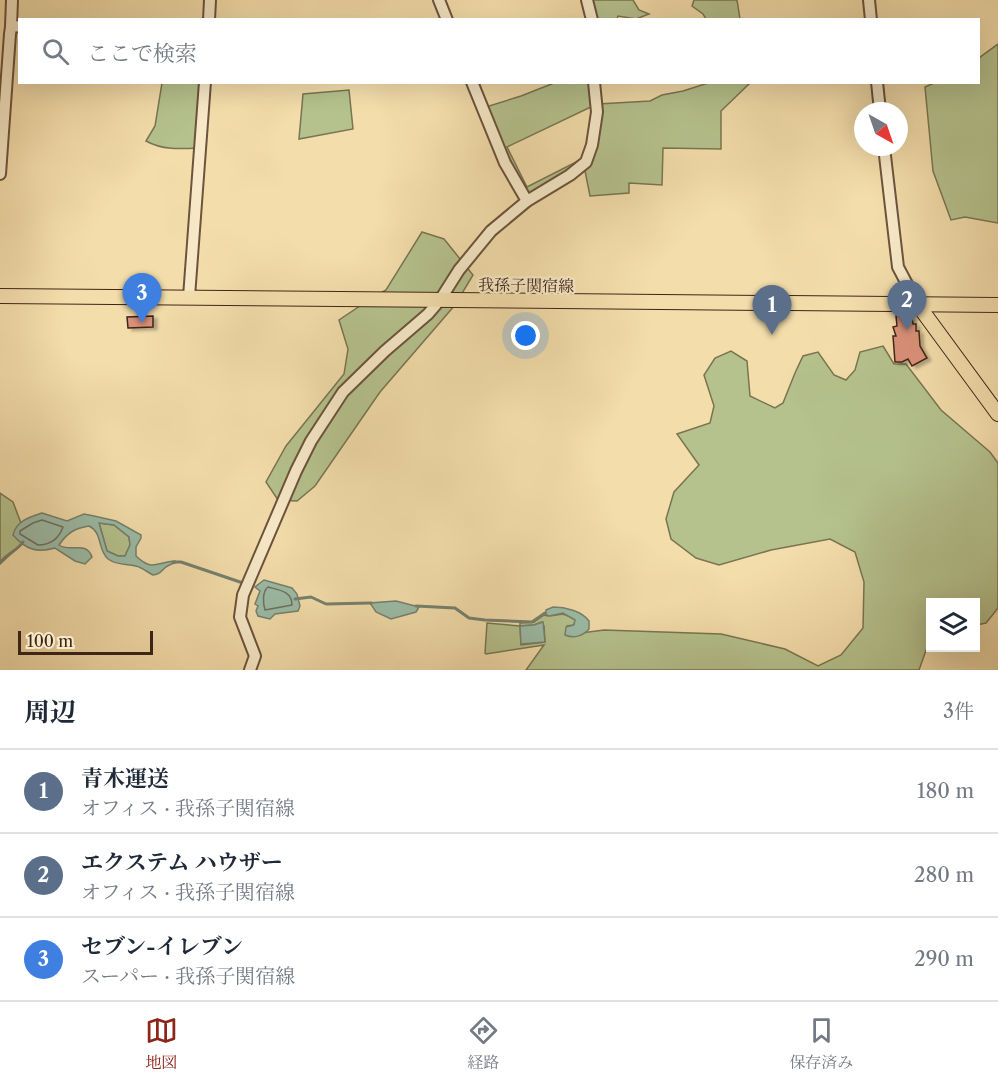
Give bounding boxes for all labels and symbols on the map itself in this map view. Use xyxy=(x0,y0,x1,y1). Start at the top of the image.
north arrow xyxy=(854,102,908,156)
pin: 3 xyxy=(122,274,162,323)
street label: 我孫子関宿線 xyxy=(478,274,574,296)
pin: 2 xyxy=(888,280,926,330)
pin: 1 xyxy=(752,286,792,335)
your location xyxy=(511,321,540,350)
scale bar xyxy=(18,628,153,656)

